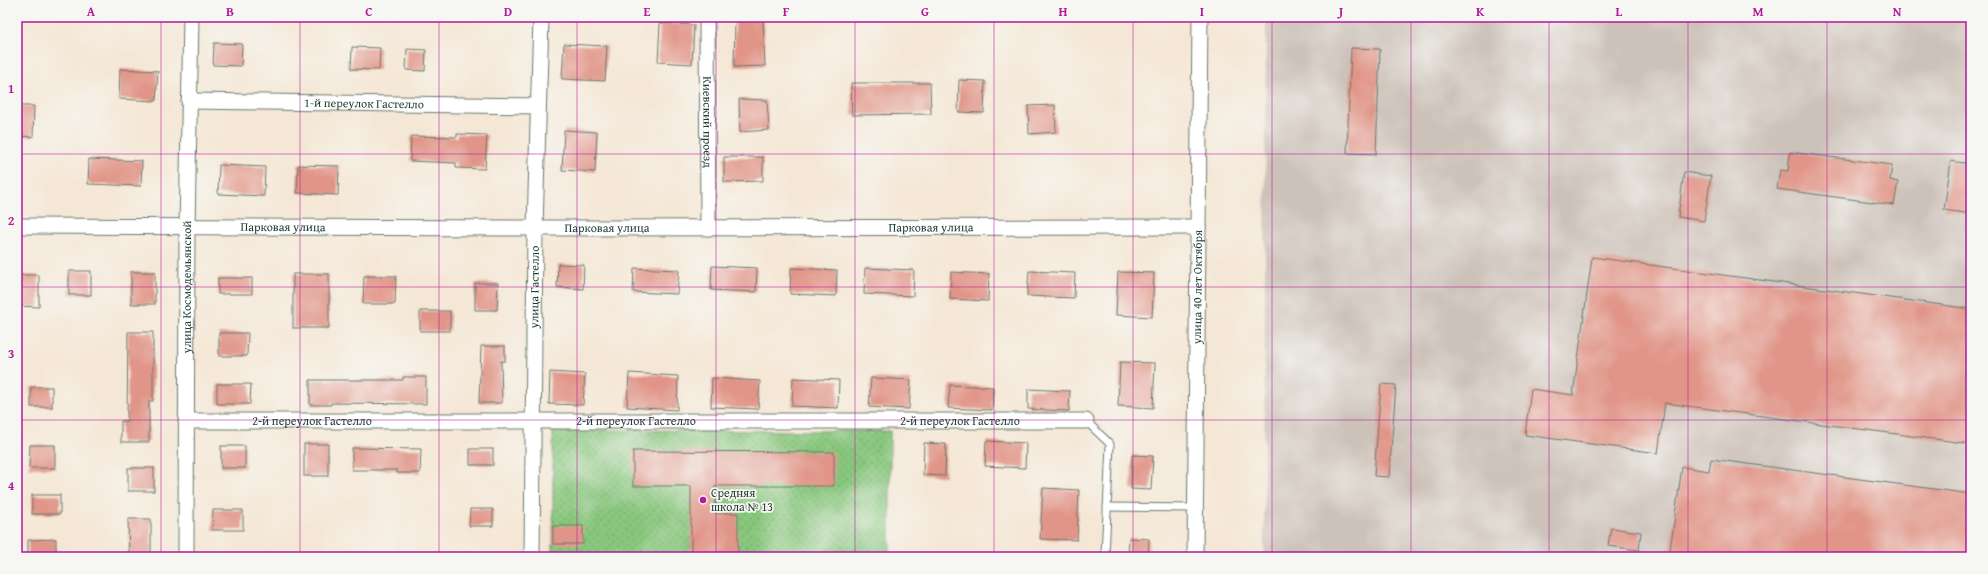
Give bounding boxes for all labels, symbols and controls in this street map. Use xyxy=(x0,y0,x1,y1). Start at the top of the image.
text: A xyxy=(87,2,96,21)
text: B xyxy=(226,2,234,21)
text: C xyxy=(365,2,373,21)
text: D xyxy=(504,2,512,21)
text: E xyxy=(644,2,651,21)
text: F xyxy=(783,2,790,21)
text: G xyxy=(921,2,929,21)
text: H xyxy=(1058,2,1068,21)
text: I xyxy=(1200,2,1204,21)
text: J xyxy=(1337,2,1344,21)
text: K xyxy=(1476,2,1485,21)
text: L xyxy=(1616,2,1623,21)
text: M xyxy=(1752,2,1764,21)
text: N xyxy=(1893,2,1902,21)
street label: Киевский проезд xyxy=(699,76,717,168)
text: 1 xyxy=(8,79,14,98)
street label: 1-й переулок Гастелло xyxy=(304,94,424,112)
text: 2 xyxy=(8,211,15,230)
street label: Парковая улица xyxy=(240,218,326,235)
street label: Парковая улица xyxy=(888,218,974,235)
street label: Парковая улица xyxy=(564,219,650,236)
street label: улица Космодемьянской xyxy=(178,220,195,355)
street label: улица 40 лет Октября xyxy=(1188,230,1206,345)
street label: улица Гастелло xyxy=(525,246,543,329)
text: 3 xyxy=(8,344,14,363)
street label: 2-й переулок Гастелло xyxy=(252,412,372,429)
street label: 2-й переулок Гастелло xyxy=(576,412,696,429)
street label: 2-й переулок Гастелло xyxy=(900,412,1020,429)
text: 4 xyxy=(8,476,15,495)
place label: Средняя школа № 13 xyxy=(711,484,773,515)
marker: Средняя школа № 13 xyxy=(698,495,708,505)

